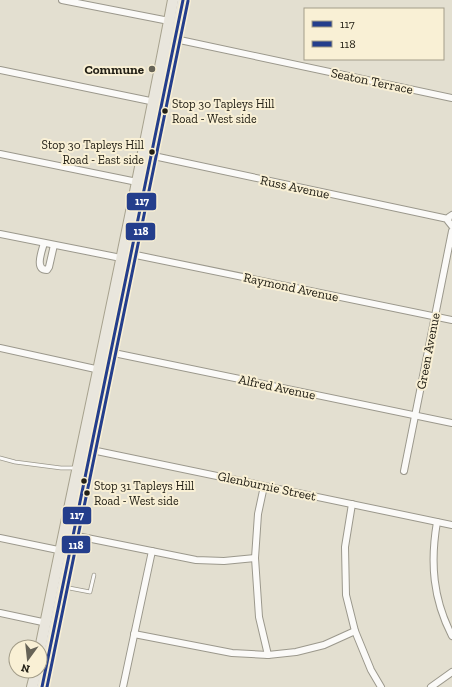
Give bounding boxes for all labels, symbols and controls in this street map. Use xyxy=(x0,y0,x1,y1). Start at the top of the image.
legend xyxy=(304,8,444,60)
text: 117 xyxy=(340,17,355,31)
text: 118 xyxy=(340,37,356,51)
place label: Commune xyxy=(84,62,145,77)
marker: Commune xyxy=(147,64,157,74)
street label: Seaton Terrace xyxy=(330,65,414,97)
place label: Stop 30 Tapleys Hill Road - West side xyxy=(172,97,274,126)
marker: Stop 30 Tapleys Hill Road - West side xyxy=(160,106,170,116)
place label: Stop 30 Tapleys Hill Road - East side xyxy=(42,138,144,167)
marker: Stop 30 Tapleys Hill Road - East side xyxy=(147,147,157,157)
street label: Russ Avenue xyxy=(259,172,331,202)
line badge: 117 xyxy=(126,192,157,211)
text: 117 xyxy=(135,195,150,208)
line badge: 118 xyxy=(125,222,156,241)
text: 118 xyxy=(134,225,148,238)
street label: Raymond Avenue xyxy=(242,270,340,304)
street label: Green Avenue xyxy=(413,311,443,391)
street label: Alfred Avenue xyxy=(237,372,317,402)
street label: Glenburnie Street xyxy=(216,468,318,504)
unlabelled marker xyxy=(79,476,89,486)
place label: Stop 31 Tapleys Hill Road - West side xyxy=(94,479,194,508)
marker: Stop 31 Tapleys Hill Road - West side xyxy=(82,488,92,498)
line badge: 117 xyxy=(62,506,92,525)
text: 117 xyxy=(70,509,85,522)
line badge: 118 xyxy=(61,535,91,554)
text: 118 xyxy=(69,539,83,552)
north arrow xyxy=(8,639,48,679)
text: N xyxy=(19,661,31,676)

